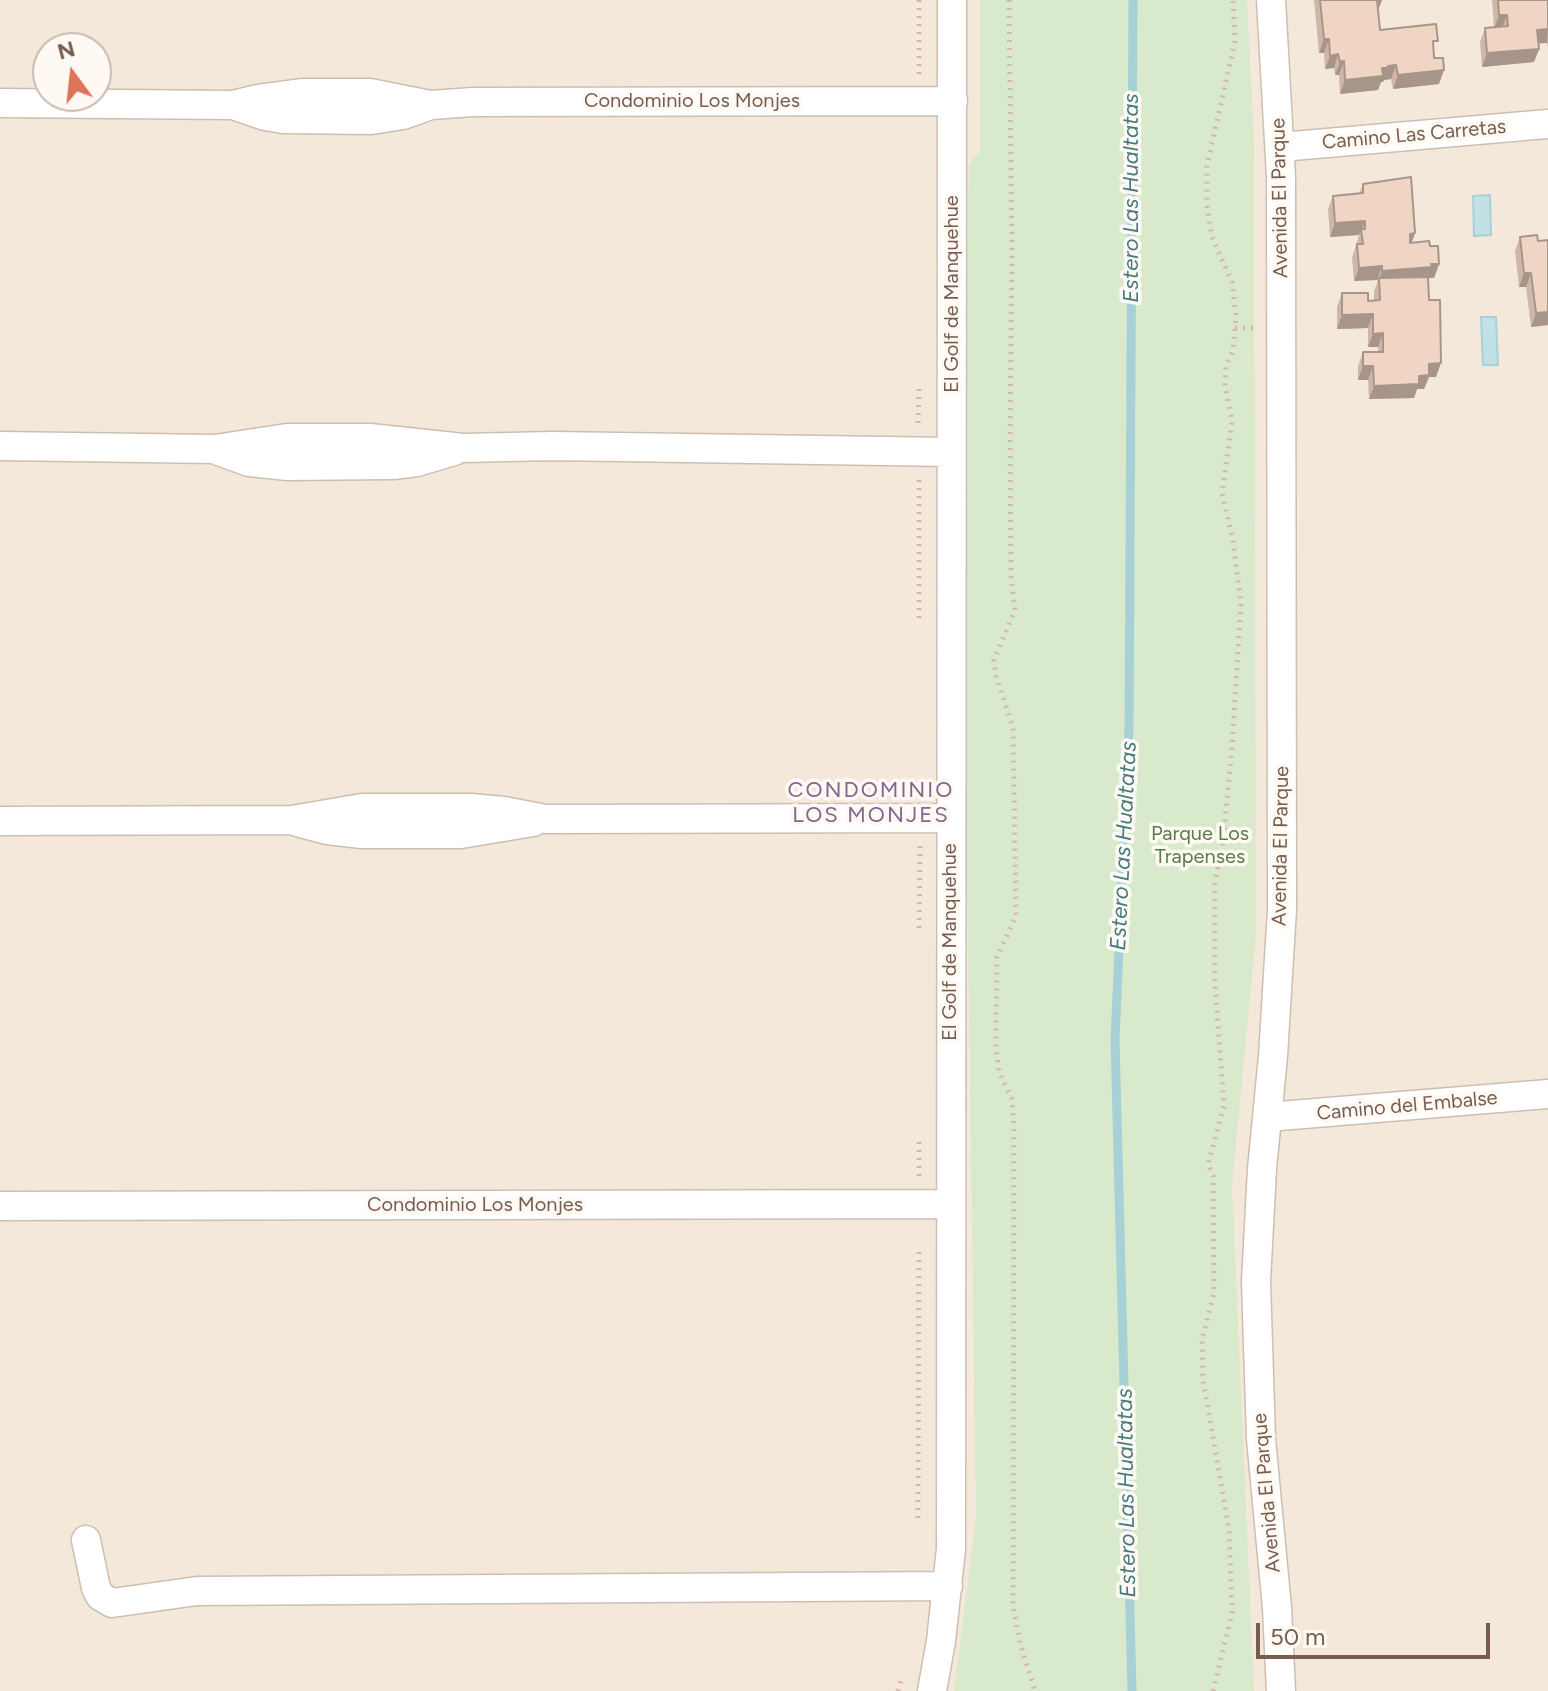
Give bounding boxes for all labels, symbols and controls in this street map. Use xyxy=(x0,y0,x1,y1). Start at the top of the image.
north arrow xyxy=(32,32,112,112)
text: N xyxy=(54,35,78,66)
street label: Condominio Los Monjes xyxy=(584,89,800,113)
water label: Estero Las Hualtatas xyxy=(1119,93,1145,303)
street label: Camino Las Carretas xyxy=(1321,115,1507,155)
street label: Avenida El Parque xyxy=(1267,118,1293,278)
street label: El Golf de Manquehue xyxy=(940,195,964,393)
water label: Estero Las Hualtatas xyxy=(1105,741,1143,951)
street label: Avenida El Parque xyxy=(1268,766,1294,926)
district label: CONDOMINIO LOS MONJES xyxy=(788,778,954,830)
park label: Parque Los Trapenses xyxy=(1151,822,1249,869)
street label: El Golf de Manquehue xyxy=(938,843,962,1041)
street label: Camino del Embalse xyxy=(1316,1086,1498,1126)
street label: Condominio Los Monjes xyxy=(367,1193,583,1217)
water label: Estero Las Hualtatas xyxy=(1112,1388,1142,1598)
street label: Avenida El Parque xyxy=(1248,1412,1286,1574)
scale bar xyxy=(1260,1607,1494,1657)
text: 50 m xyxy=(1270,1622,1326,1651)

